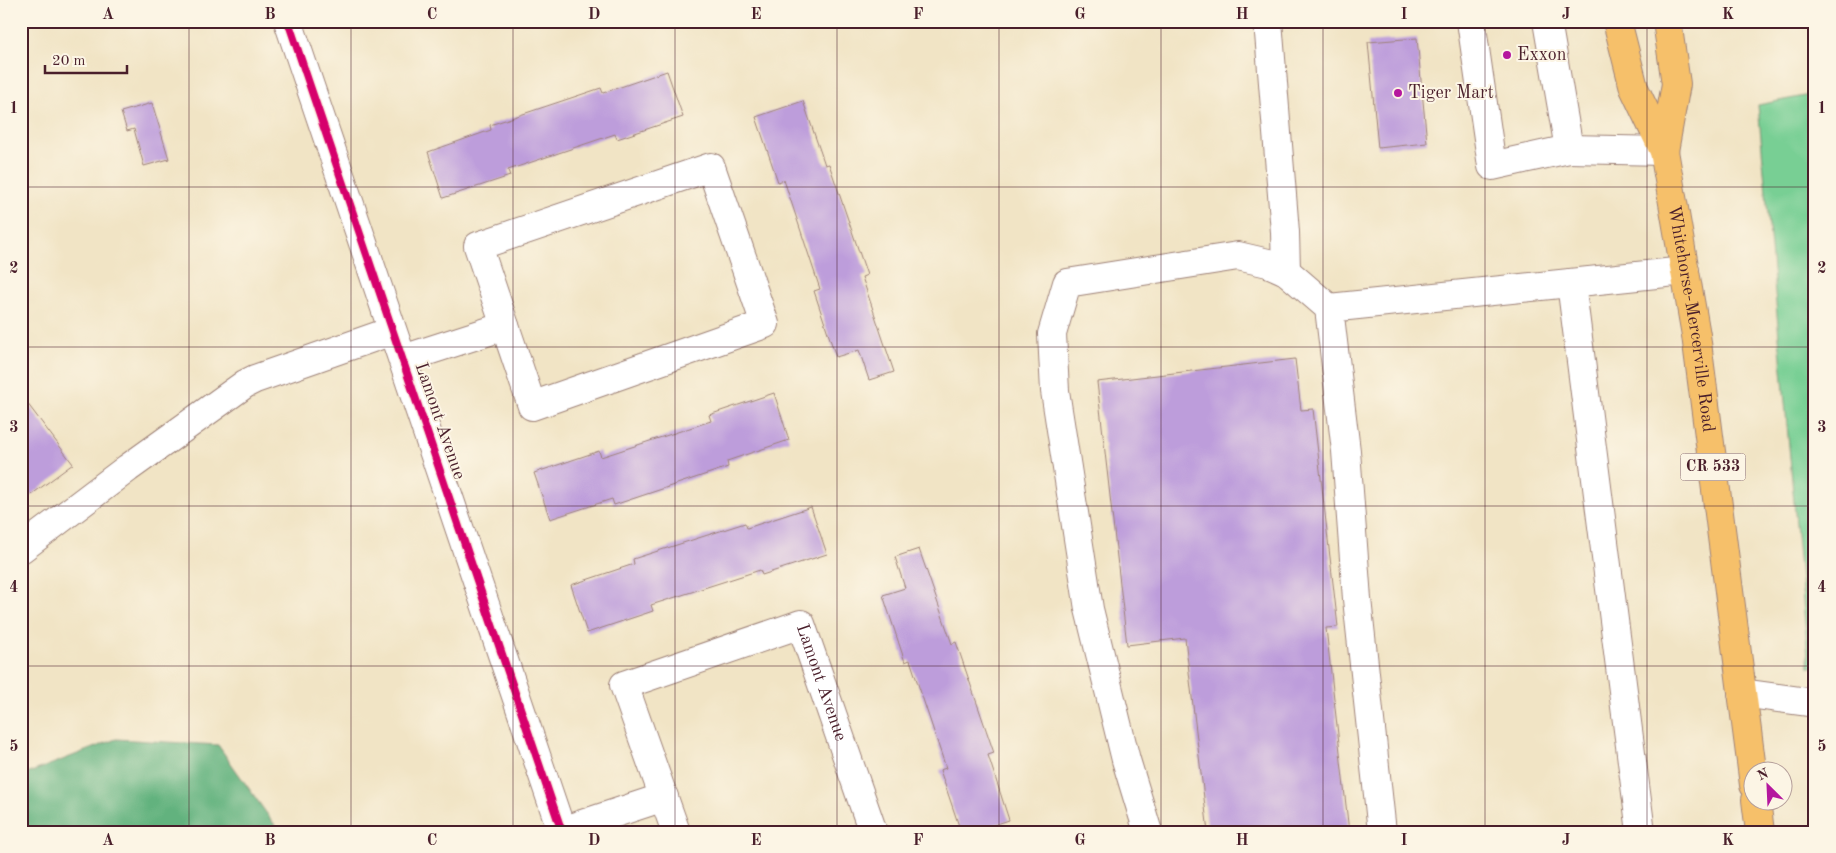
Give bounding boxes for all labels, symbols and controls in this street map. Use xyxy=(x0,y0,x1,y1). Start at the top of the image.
text: A xyxy=(102,7,114,23)
text: B xyxy=(264,7,276,23)
text: C xyxy=(427,7,437,23)
text: D xyxy=(588,7,600,23)
text: E xyxy=(750,7,762,23)
text: F xyxy=(913,7,924,23)
text: G xyxy=(1074,7,1086,23)
text: H xyxy=(1235,7,1249,23)
text: I xyxy=(1400,7,1408,23)
text: J xyxy=(1562,7,1571,23)
text: K xyxy=(1722,7,1734,23)
scale bar xyxy=(45,42,128,74)
place label: Exxon xyxy=(1517,46,1567,64)
marker: Exxon xyxy=(1501,49,1513,61)
text: 20 m xyxy=(52,54,86,69)
place label: Tiger Mart xyxy=(1408,84,1494,102)
marker: Tiger Mart xyxy=(1392,87,1404,99)
text: 1 xyxy=(9,101,19,117)
text: 1 xyxy=(1817,101,1827,117)
street label: Whitehorse-Mercerville Road xyxy=(1665,204,1717,433)
text: 2 xyxy=(9,261,19,277)
text: 2 xyxy=(1817,261,1827,277)
street label: Lamont Avenue xyxy=(412,360,468,482)
text: 3 xyxy=(9,420,19,436)
text: 3 xyxy=(1817,420,1827,436)
road number: CR 533 xyxy=(1680,454,1746,481)
text: 4 xyxy=(9,580,19,596)
text: 4 xyxy=(1817,580,1827,596)
street label: Lamont Avenue xyxy=(793,622,850,743)
text: 5 xyxy=(9,739,19,755)
text: 5 xyxy=(1817,739,1827,755)
north arrow xyxy=(1744,760,1794,810)
text: N xyxy=(1755,766,1771,784)
text: A xyxy=(102,833,114,849)
text: B xyxy=(264,833,276,849)
text: C xyxy=(427,833,437,849)
text: D xyxy=(588,833,600,849)
text: E xyxy=(750,833,762,849)
text: F xyxy=(913,833,924,849)
text: G xyxy=(1074,833,1086,849)
text: H xyxy=(1235,833,1249,849)
text: I xyxy=(1400,833,1408,849)
text: J xyxy=(1562,833,1571,849)
text: K xyxy=(1722,833,1734,849)

